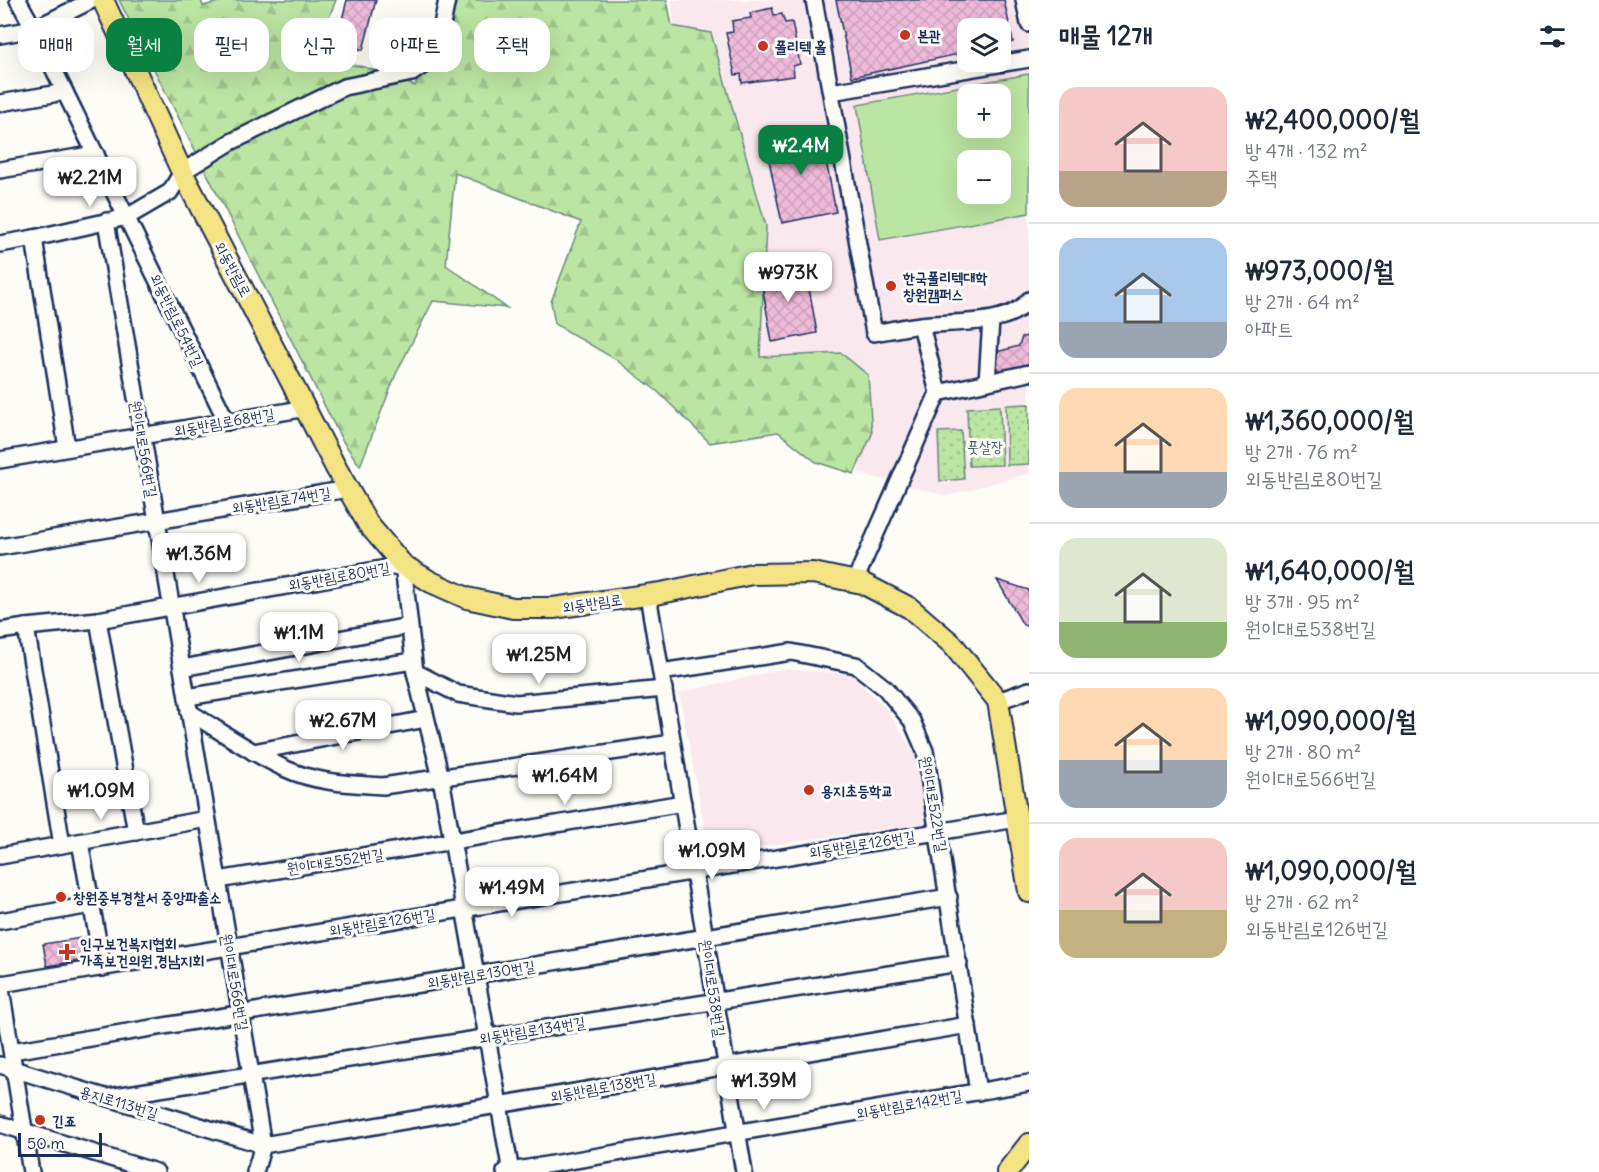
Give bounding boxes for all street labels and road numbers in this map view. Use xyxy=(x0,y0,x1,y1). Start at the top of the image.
street label: 외동반림로 xyxy=(210,238,256,300)
street label: 외동반림로54번길 xyxy=(146,270,208,370)
street label: 원이대로566번길 xyxy=(126,399,162,499)
street label: 외동반림로68번길 xyxy=(172,404,276,440)
street label: 외동반림로74번길 xyxy=(230,483,332,517)
street label: 외동반림로80번길 xyxy=(287,558,391,594)
street label: 외동반림로 xyxy=(561,589,623,617)
street label: 원이대로522번길 xyxy=(916,754,952,854)
street label: 외동반림로126번길 xyxy=(808,826,916,862)
street label: 원이대로552번길 xyxy=(285,844,385,878)
street label: 외동반림로126번길 xyxy=(328,904,436,940)
street label: 원이대로566번길 xyxy=(217,932,253,1032)
street label: 원이대로538번길 xyxy=(696,938,730,1038)
street label: 외동반림로130번길 xyxy=(426,956,536,992)
street label: 외동반림로134번길 xyxy=(477,1012,587,1048)
street label: 외동반림로138번길 xyxy=(548,1068,658,1106)
street label: 용지로113번길 xyxy=(78,1081,160,1123)
street label: 외동반림로142번길 xyxy=(854,1085,964,1123)

